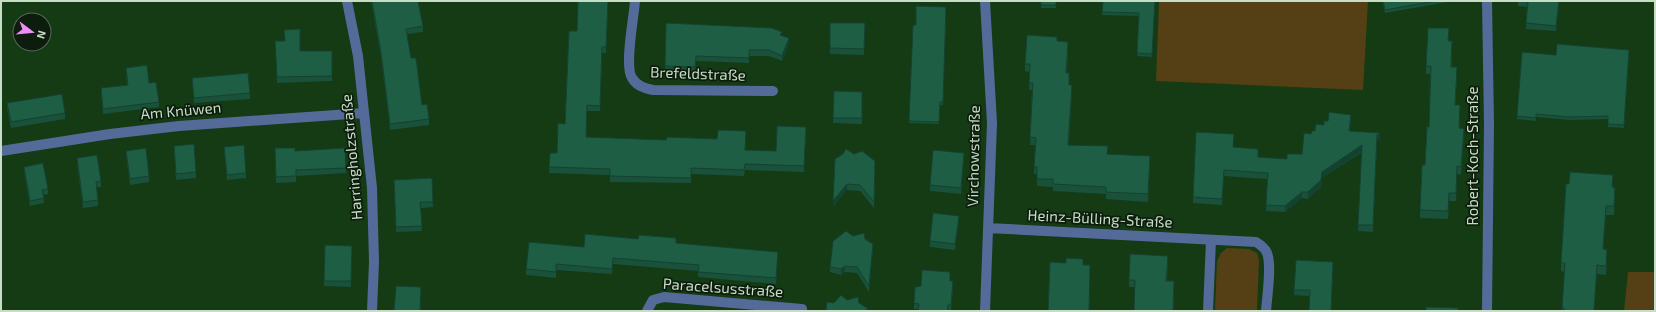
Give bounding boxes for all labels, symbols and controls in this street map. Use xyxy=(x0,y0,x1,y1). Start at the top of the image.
north arrow xyxy=(12,12,52,52)
text: N xyxy=(35,29,49,41)
street label: Brefeldstraße xyxy=(650,62,746,84)
street label: Robert-Koch-Straße xyxy=(1463,86,1481,226)
street label: Harringholzstraße xyxy=(337,93,365,221)
street label: Am Knüwen xyxy=(140,98,222,123)
street label: Virchowstraße xyxy=(963,105,983,207)
street label: Heinz-Bülling-Straße xyxy=(1027,205,1173,231)
street label: Paracelsusstraße xyxy=(662,274,784,300)

